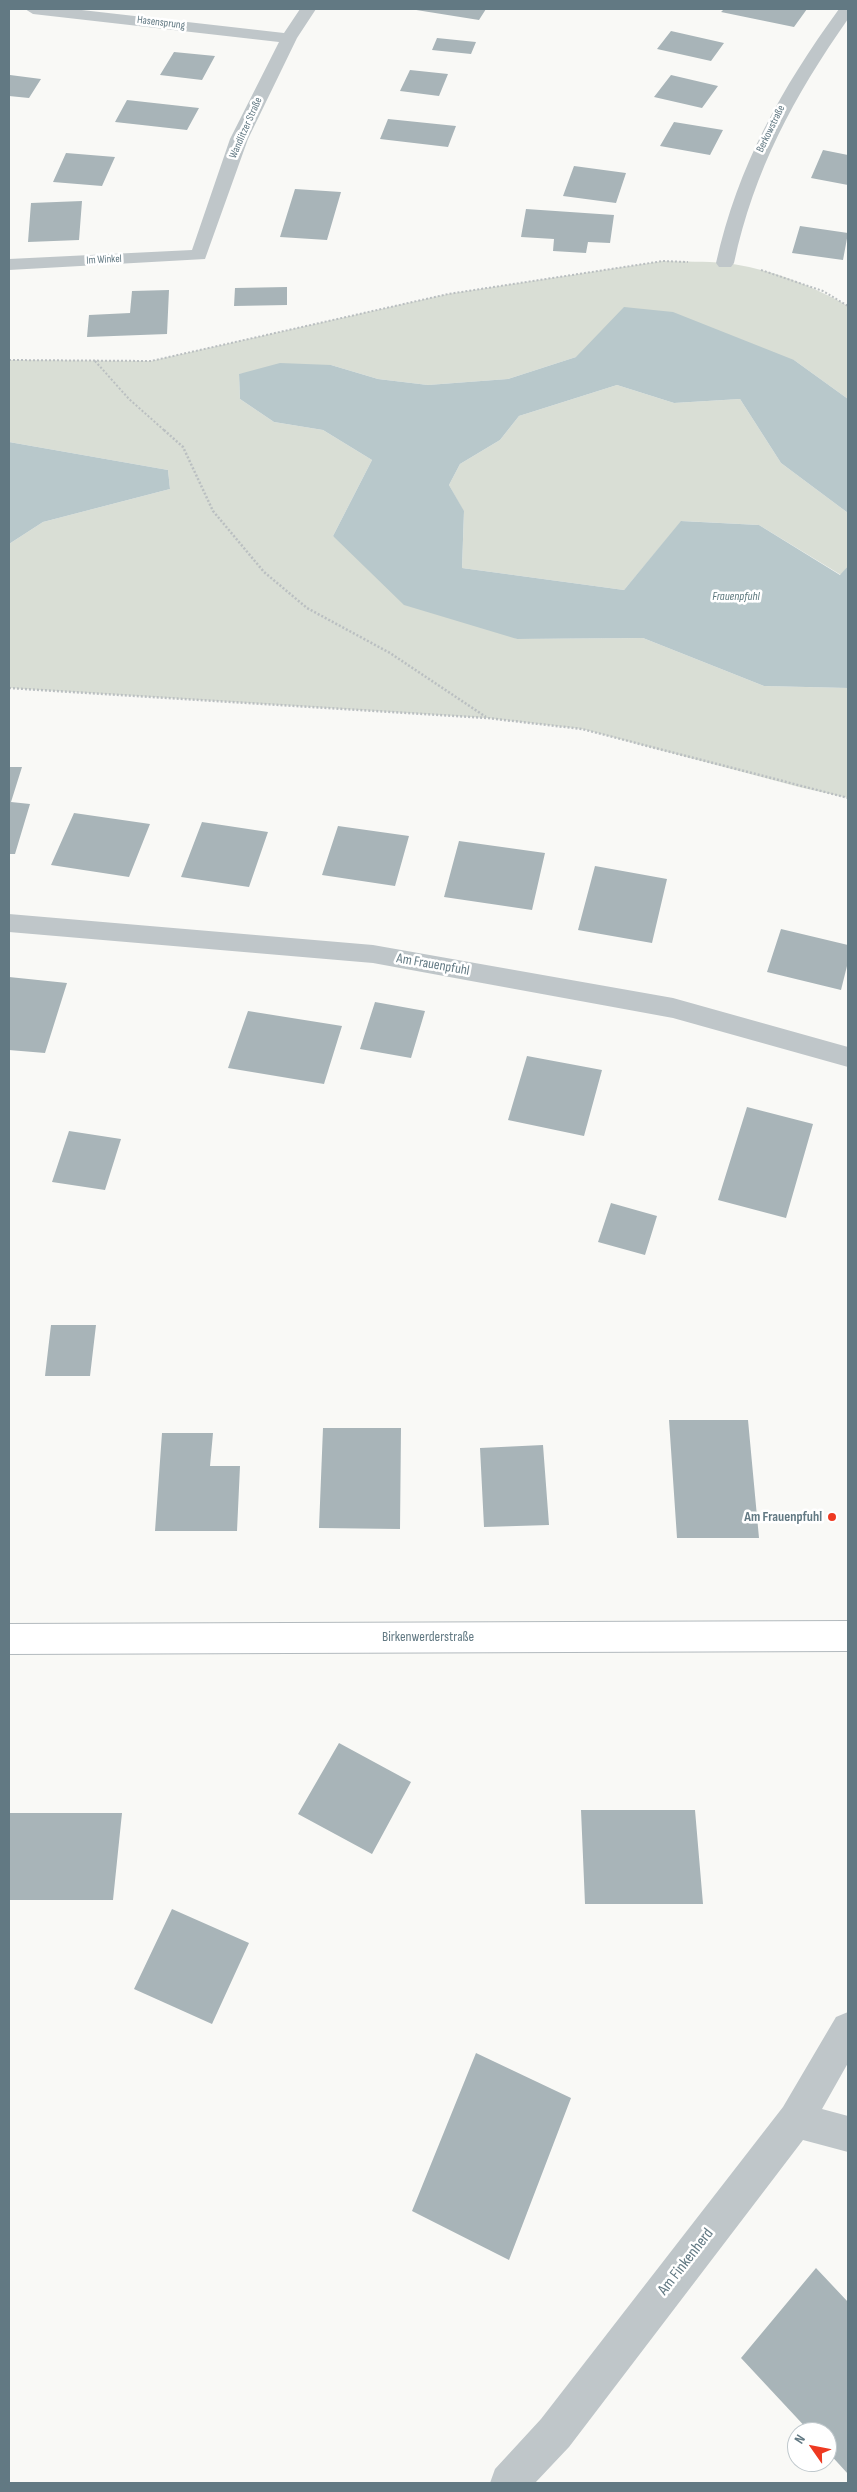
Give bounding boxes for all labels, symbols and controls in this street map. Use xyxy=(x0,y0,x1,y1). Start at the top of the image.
street label: Hasensprung xyxy=(136,14,186,32)
street label: Wandlitzer Straße xyxy=(227,95,265,161)
street label: Berkowstraße xyxy=(754,103,788,155)
street label: Im Winkel xyxy=(86,252,122,268)
water label: Frauenpfuhl xyxy=(712,590,760,604)
street label: Am Frauenpfuhl xyxy=(395,950,471,980)
place label: Am Frauenpfuhl xyxy=(744,1509,822,1525)
marker: Am Frauenpfuhl xyxy=(826,1511,838,1523)
street label: Birkenwerderstraße xyxy=(382,1629,474,1645)
street label: Am Finkenherd xyxy=(654,2225,718,2299)
north arrow xyxy=(787,2422,837,2472)
text: N xyxy=(791,2431,809,2447)

